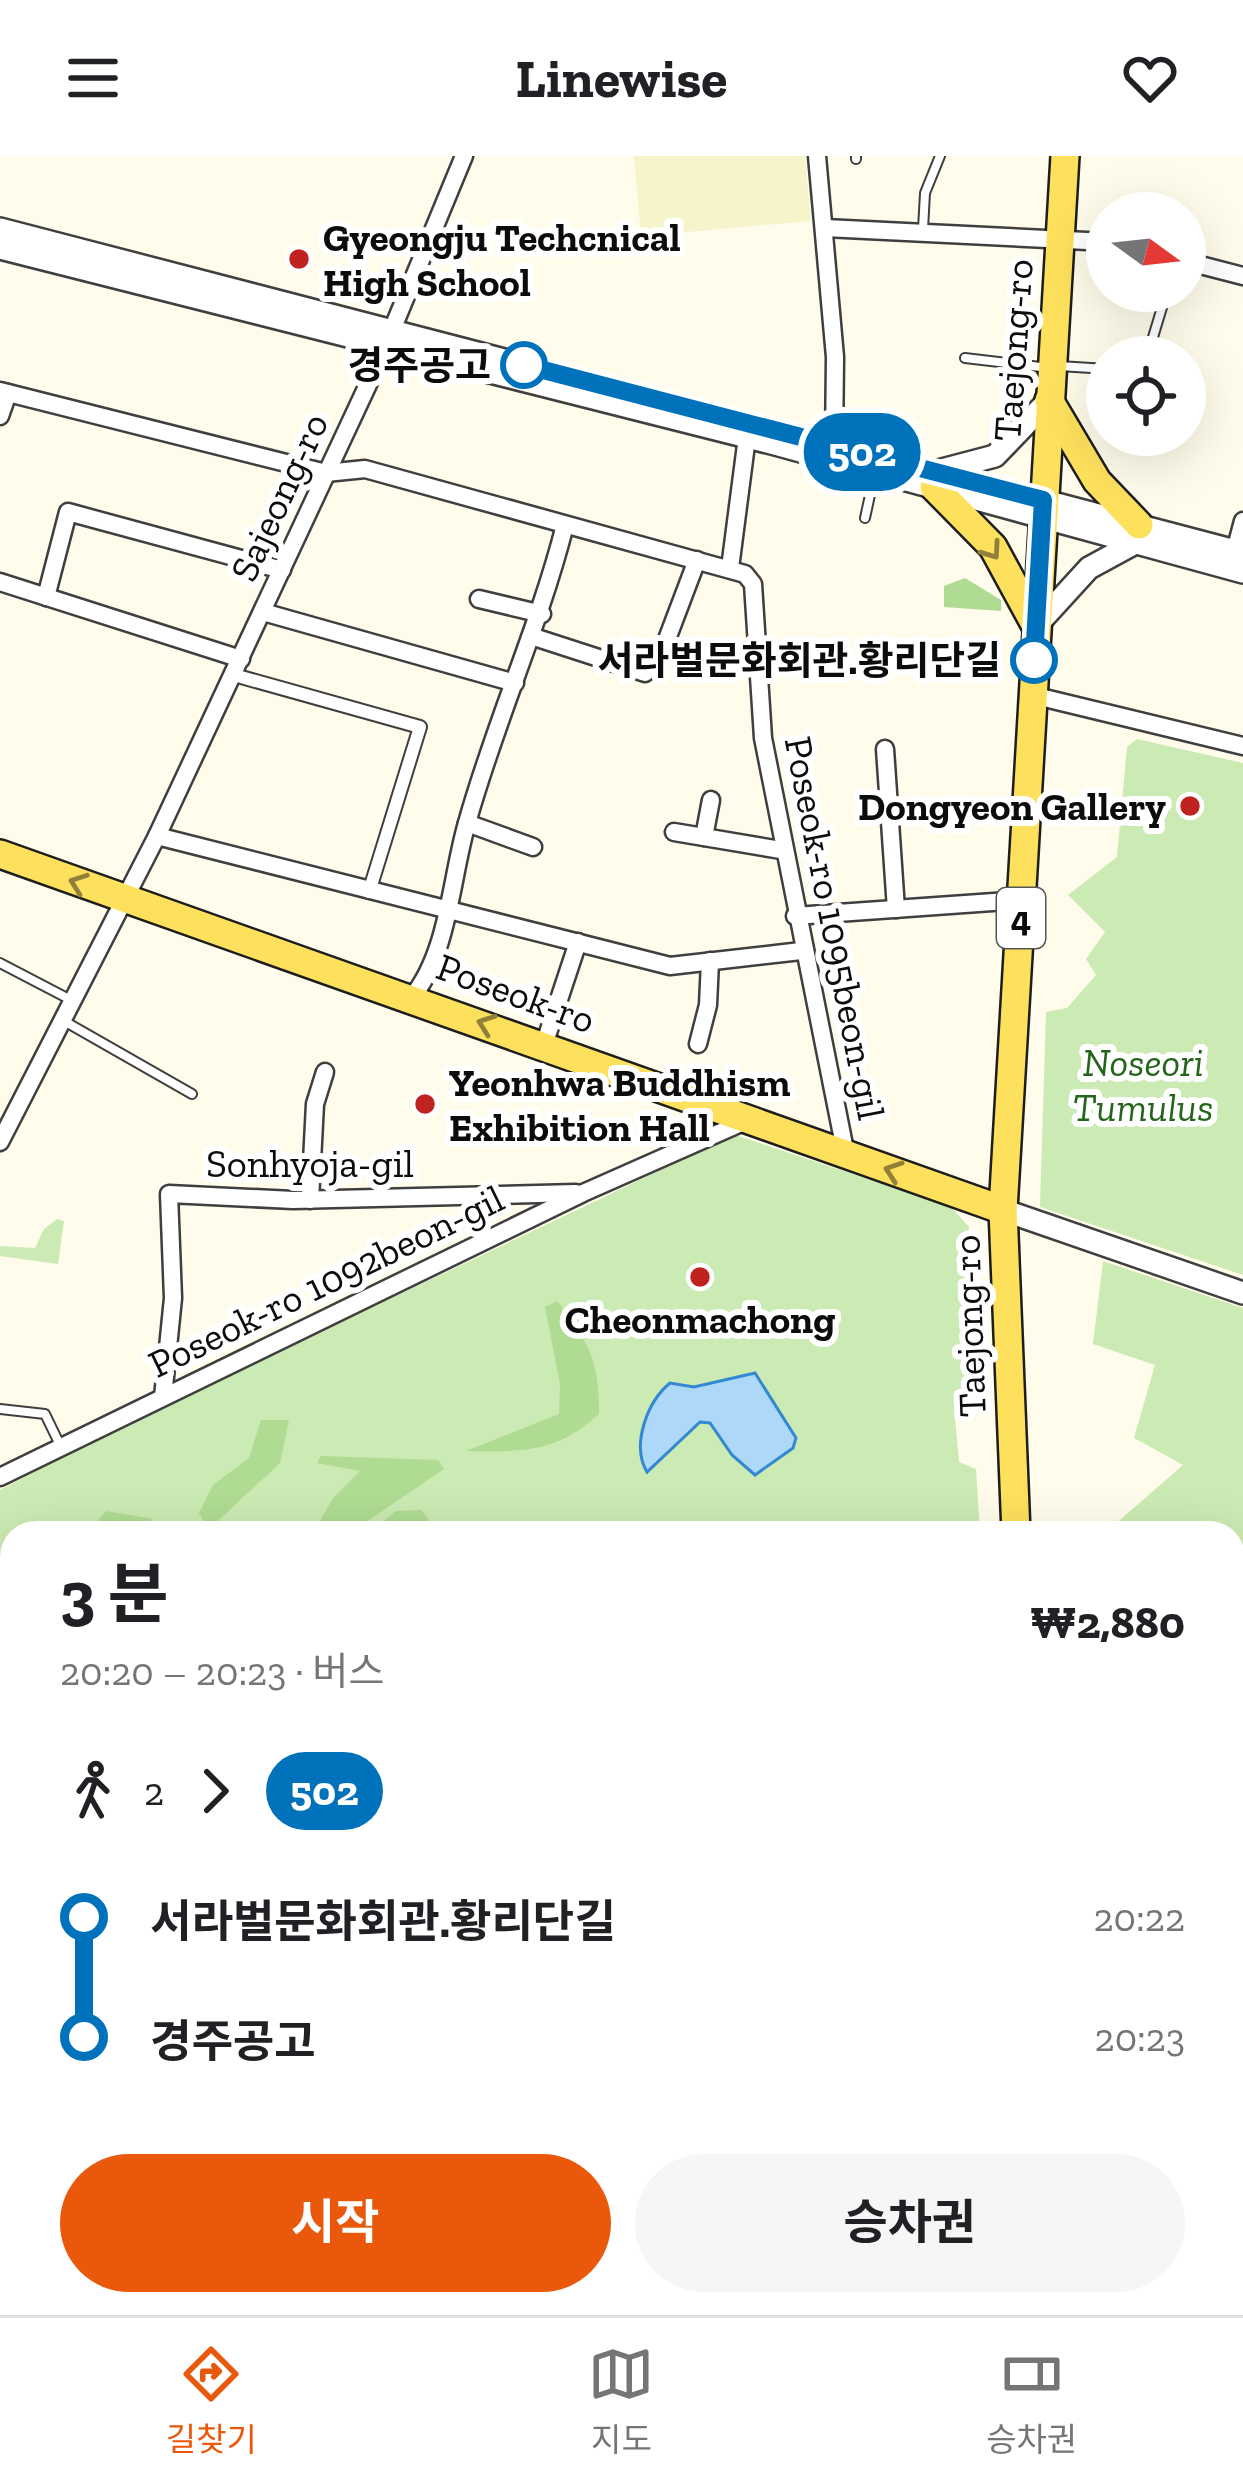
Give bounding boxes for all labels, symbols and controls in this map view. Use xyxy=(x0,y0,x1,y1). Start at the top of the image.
icon: menu xyxy=(60,45,126,111)
icon: heart xyxy=(1117,45,1183,111)
text: Linewise xyxy=(516,46,727,111)
north arrow xyxy=(1086,192,1206,312)
map controls xyxy=(1086,192,1206,456)
place label: Gyeongju Techcnical High School xyxy=(323,214,681,306)
marker: Gyeongju Techcnical High School xyxy=(286,246,312,272)
street label: Taejong-ro xyxy=(983,257,1043,443)
button: locate xyxy=(1086,336,1206,456)
place label: 경주공고 xyxy=(347,342,491,389)
marker: 경주공고 xyxy=(502,343,546,387)
street label: Sajeong-ro xyxy=(220,405,338,589)
line badge: 502 xyxy=(793,413,931,491)
text: 502 xyxy=(828,426,896,477)
one-way arrow xyxy=(978,538,1000,560)
place label: 서라벌문화회관.황리단길 xyxy=(597,637,1001,684)
marker: 서라벌문화회관.황리단길 xyxy=(1012,638,1056,682)
street label: Poseok-ro 1095beon-gil xyxy=(775,732,895,1124)
place label: Dongyeon Gallery xyxy=(858,783,1166,830)
marker: Dongyeon Gallery xyxy=(1177,793,1203,819)
one-way arrow xyxy=(69,873,90,897)
road number: 4 xyxy=(997,888,1045,948)
street label: Poseok-ro xyxy=(430,943,602,1043)
one-way arrow xyxy=(477,1014,498,1038)
park label: Noseori Tumulus xyxy=(1073,1039,1214,1131)
place label: Yeonhwa Buddhism Exhibition Hall xyxy=(449,1059,790,1151)
marker: Yeonhwa Buddhism Exhibition Hall xyxy=(412,1091,438,1117)
street label: Sonhyoja-gil xyxy=(206,1140,414,1187)
one-way arrow xyxy=(883,1161,904,1185)
street label: Poseok-ro 1092beon-gil xyxy=(141,1175,511,1387)
street label: Taejong-ro xyxy=(942,1234,996,1418)
marker: Cheonmachong xyxy=(687,1264,713,1290)
place label: Cheonmachong xyxy=(565,1296,835,1343)
text: 3 분 xyxy=(60,1555,168,1634)
text: ₩2,880 xyxy=(1030,1596,1185,1650)
text: 20:20 – 20:23 · 버스 xyxy=(60,1648,384,1695)
icon: walk xyxy=(60,1758,126,1824)
icon: forward xyxy=(182,1758,248,1824)
text: 502 xyxy=(290,1765,359,1816)
text: 2 xyxy=(144,1768,164,1815)
text: 20:22 xyxy=(1094,1894,1185,1941)
text: 서라벌문화회관.황리단길 xyxy=(150,1895,616,1949)
text: 20:23 xyxy=(1095,2014,1185,2061)
text: 경주공고 xyxy=(150,2015,316,2069)
button: 시작 xyxy=(60,2154,611,2292)
button: 승차권 xyxy=(635,2154,1185,2292)
tab: 길찾기 xyxy=(166,2341,257,2461)
tab: 지도 xyxy=(588,2341,654,2461)
tab: 승차권 xyxy=(986,2341,1077,2461)

